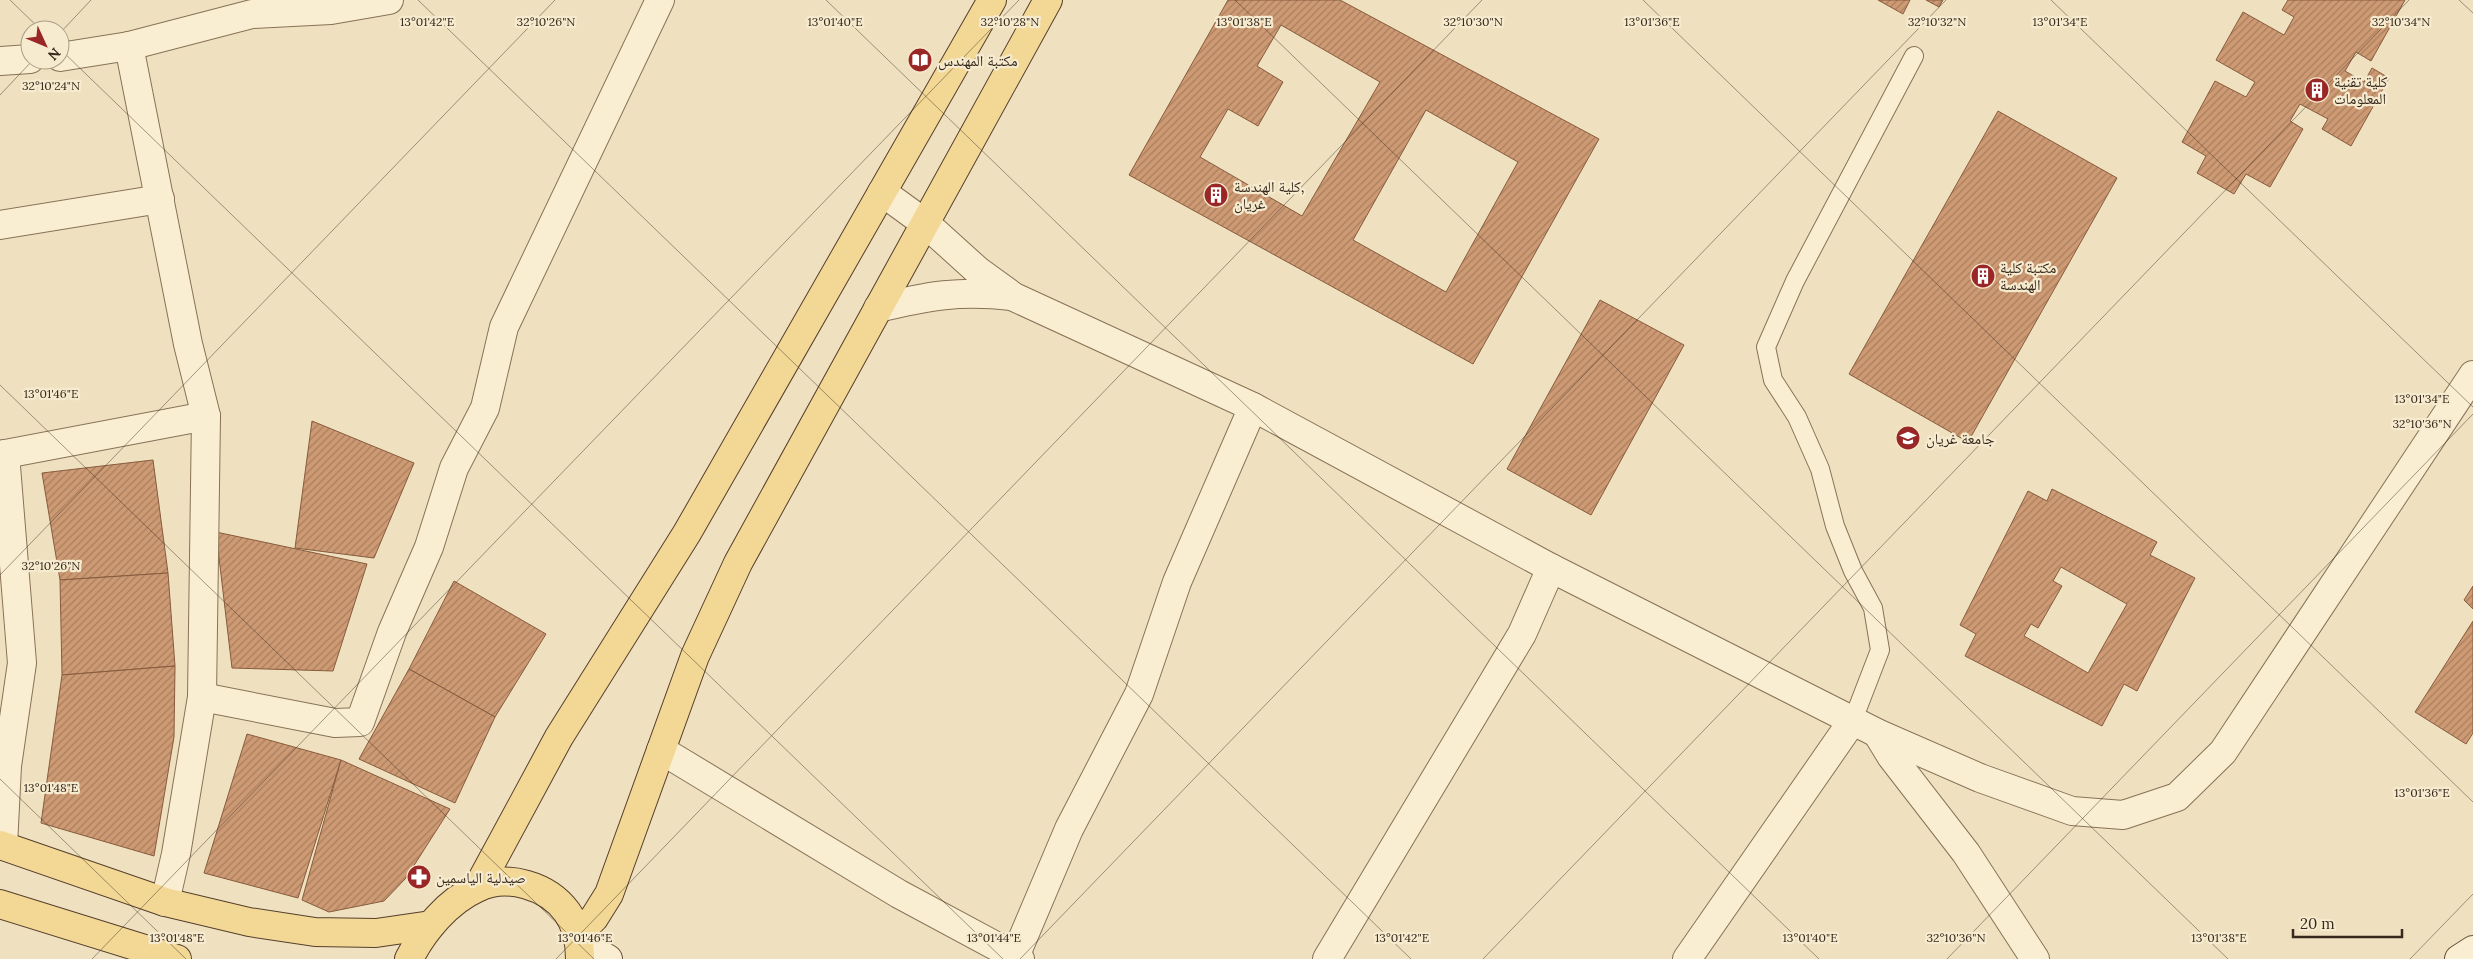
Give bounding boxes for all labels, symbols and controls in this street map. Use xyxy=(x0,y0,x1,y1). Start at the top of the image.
text: 13°01'42"E xyxy=(400,14,454,29)
text: 32°10'26"N xyxy=(517,14,575,29)
text: 13°01'40"E xyxy=(807,14,863,29)
text: 32°10'28"N xyxy=(981,14,1039,29)
text: 13°01'38"E xyxy=(1216,14,1272,29)
text: 32°10'30"N xyxy=(1443,14,1503,29)
text: 13°01'36"E xyxy=(1624,14,1680,29)
text: 32°10'32"N xyxy=(1908,14,1966,29)
text: 13°01'34"E xyxy=(2033,14,2087,29)
text: 32°10'34"N xyxy=(2372,14,2430,29)
north arrow xyxy=(20,20,70,70)
text: N xyxy=(44,44,65,64)
library icon: مكتبة المهندس xyxy=(907,47,933,73)
place label: مكتبة المهندس xyxy=(938,51,1018,71)
place label: كلية تقنية المعلومات xyxy=(2334,72,2388,108)
building icon: كلية تقنية المعلومات xyxy=(2304,77,2330,103)
text: 32°10'24"N xyxy=(22,78,80,93)
place label: كلية الهندسة, غريان xyxy=(1234,177,1304,214)
building icon: كلية الهندسة, غريان xyxy=(1203,182,1229,208)
place label: مكتبة كلية الهندسة xyxy=(2000,258,2056,294)
building icon: مكتبة كلية الهندسة xyxy=(1970,263,1996,289)
text: 13°01'46"E xyxy=(24,386,78,401)
text: 13°01'34"E xyxy=(2395,391,2449,406)
text: 32°10'36"N xyxy=(2392,416,2452,431)
school or university icon: جامعة غريان xyxy=(1895,425,1921,451)
place label: جامعة غريان xyxy=(1926,429,1995,449)
text: 32°10'26"N xyxy=(22,558,80,573)
text: 13°01'48"E xyxy=(24,780,78,795)
text: 13°01'36"E xyxy=(2394,785,2450,800)
pharmacy icon: صيدلية الياسمين xyxy=(406,864,432,890)
place label: صيدلية الياسمين xyxy=(436,868,526,888)
scale bar xyxy=(2293,906,2402,938)
text: 20 m xyxy=(2300,914,2335,933)
text: 13°01'48"E xyxy=(150,930,204,945)
text: 13°01'46"E xyxy=(558,930,612,945)
text: 13°01'44"E xyxy=(967,930,1021,945)
text: 13°01'42"E xyxy=(1375,930,1429,945)
text: 13°01'40"E xyxy=(1782,930,1838,945)
text: 32°10'36"N xyxy=(1926,930,1986,945)
text: 13°01'38"E xyxy=(2191,930,2247,945)

